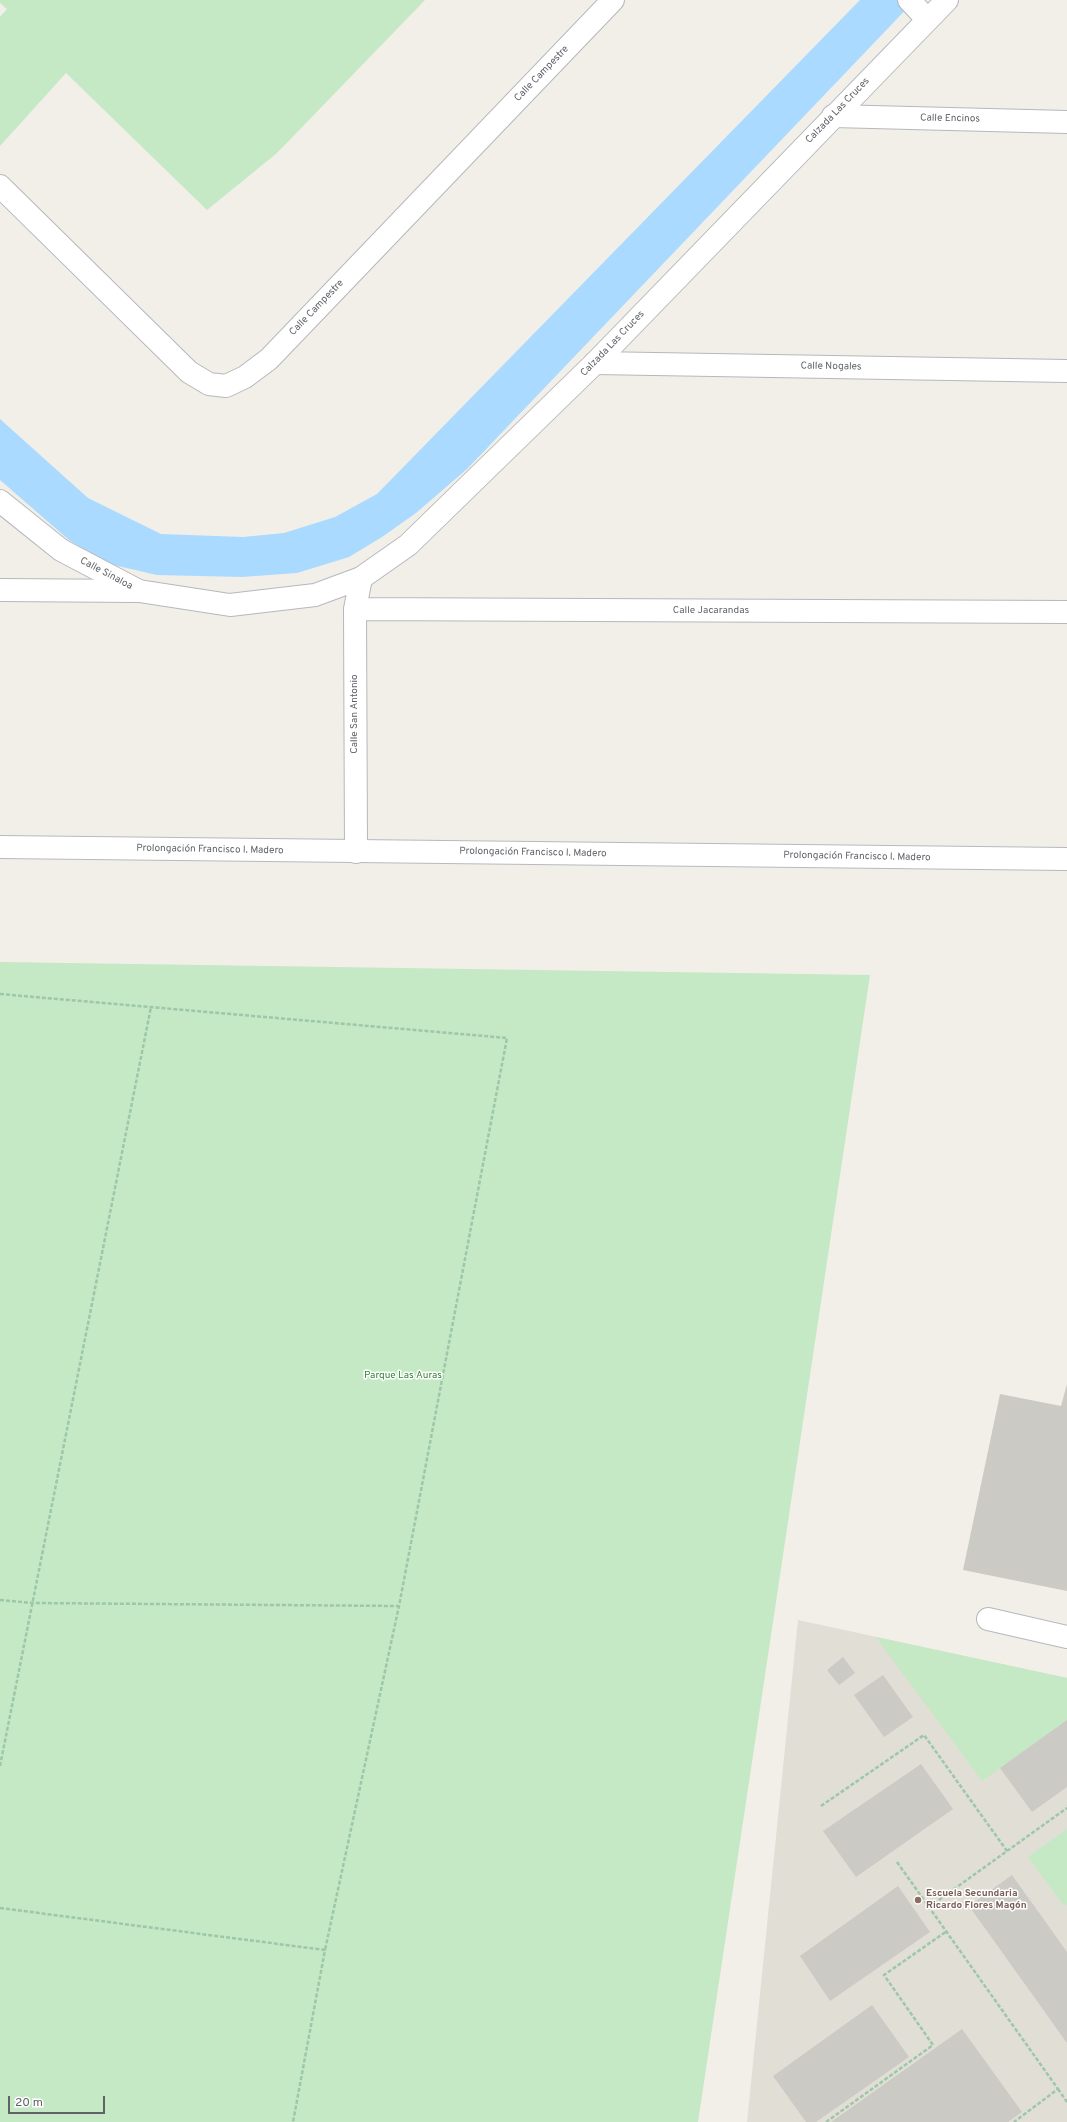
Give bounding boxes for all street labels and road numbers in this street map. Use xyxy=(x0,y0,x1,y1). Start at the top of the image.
street label: Calle Campestre xyxy=(512,43,572,105)
street label: Calzada Las Cruces xyxy=(804,76,872,146)
street label: Calle Encinos xyxy=(920,112,980,126)
street label: Calle Campestre xyxy=(287,277,347,339)
street label: Calzada Las Cruces xyxy=(579,309,647,379)
street label: Calle Nogales xyxy=(800,360,862,374)
street label: Calle Sinaloa xyxy=(78,555,134,593)
street label: Calle Jacarandas xyxy=(673,605,749,617)
street label: Calle San Antonio xyxy=(349,674,361,754)
street label: Prolongación Francisco I. Madero xyxy=(136,843,284,857)
street label: Prolongación Francisco I. Madero xyxy=(459,846,607,860)
street label: Prolongación Francisco I. Madero xyxy=(783,850,931,864)

